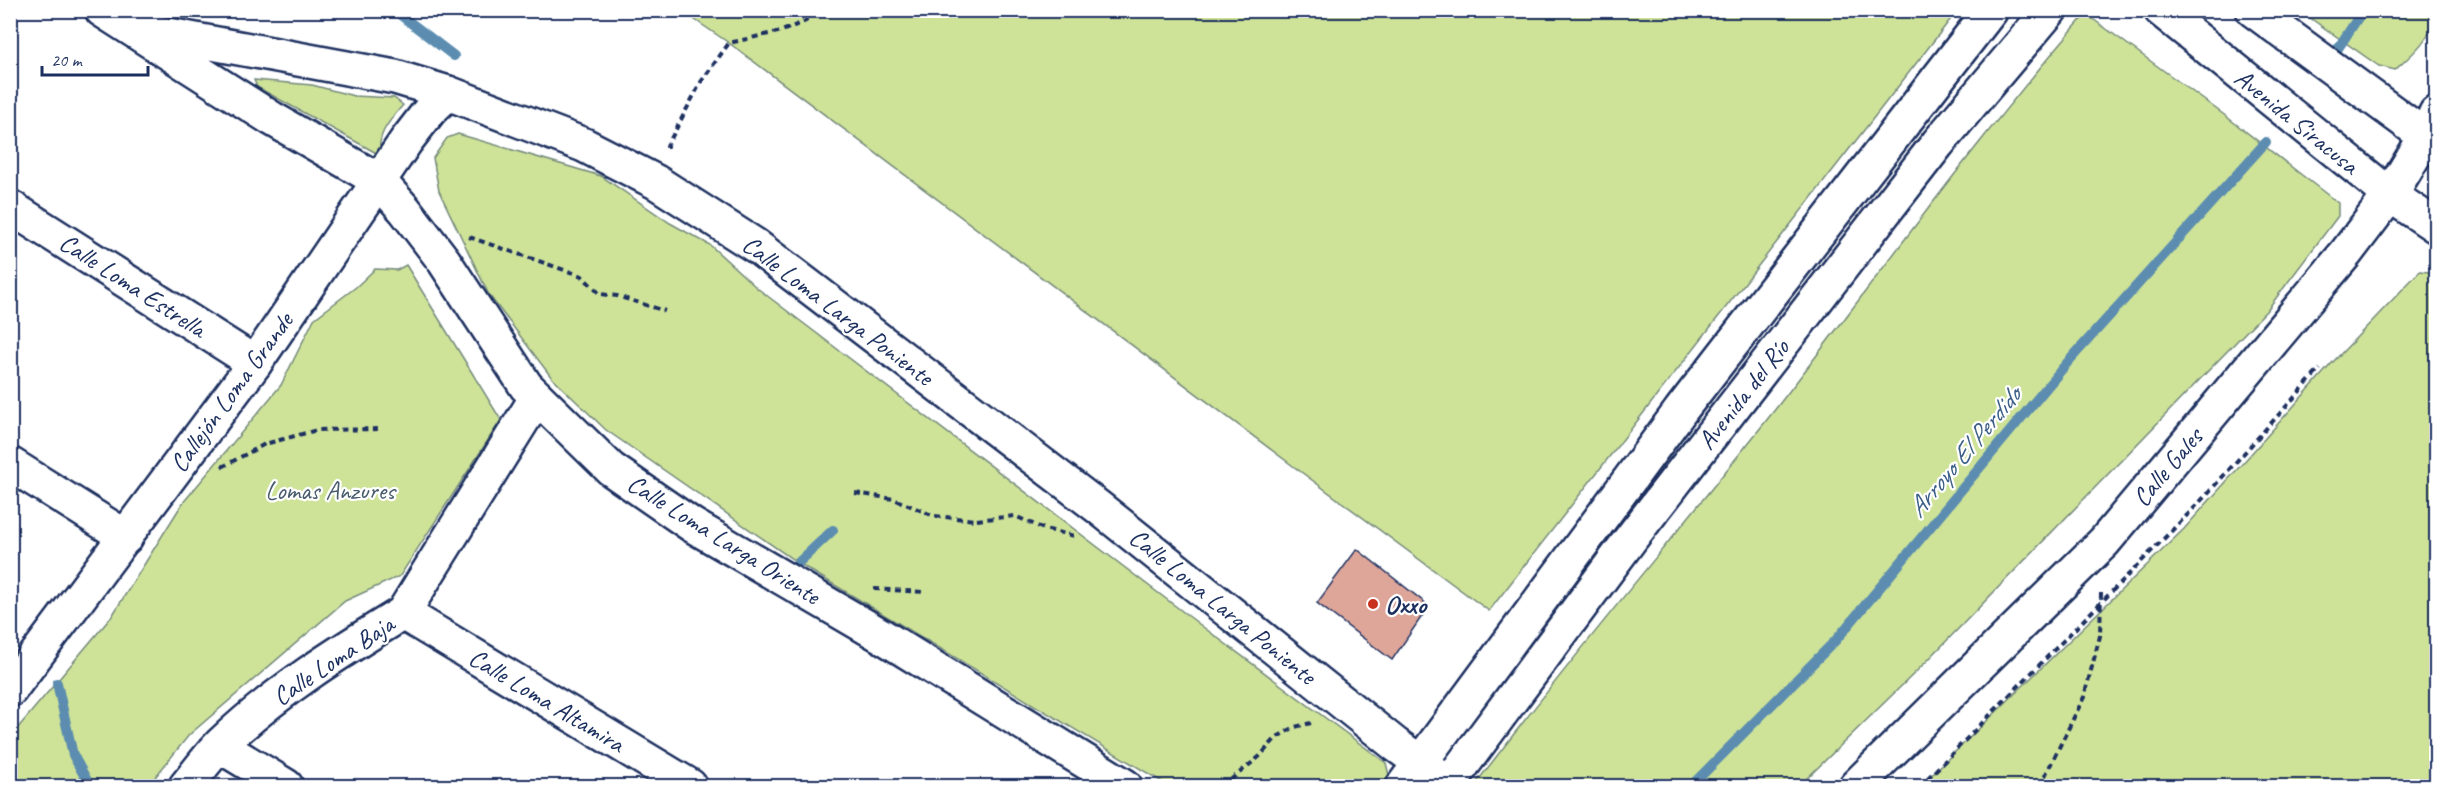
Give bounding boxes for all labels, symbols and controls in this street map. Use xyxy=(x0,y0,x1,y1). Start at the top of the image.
scale bar xyxy=(42,39,148,77)
text: 20 m xyxy=(51,49,84,71)
street label: Avenida Siracusa xyxy=(2228,61,2367,183)
street label: Calle Loma Estrella xyxy=(53,226,214,346)
street label: Calle Loma Larga Poniente xyxy=(736,228,942,395)
street label: Callejón Loma Grande xyxy=(162,304,302,479)
street label: Avenida del Río xyxy=(1690,331,1798,456)
water label: Arroyo El Perdido xyxy=(1900,376,2031,524)
street label: Calle Gales xyxy=(2125,420,2211,513)
street label: Calle Loma Larga Oriente xyxy=(621,467,827,613)
park label: Lomas Anzures xyxy=(265,474,397,507)
street label: Calle Loma Larga Poniente xyxy=(1123,521,1325,693)
place label: Oxxo xyxy=(1385,588,1428,621)
marker: Oxxo xyxy=(1366,597,1380,611)
street label: Calle Loma Baja xyxy=(266,606,402,713)
street label: Calle Loma Altamira xyxy=(463,641,632,761)

